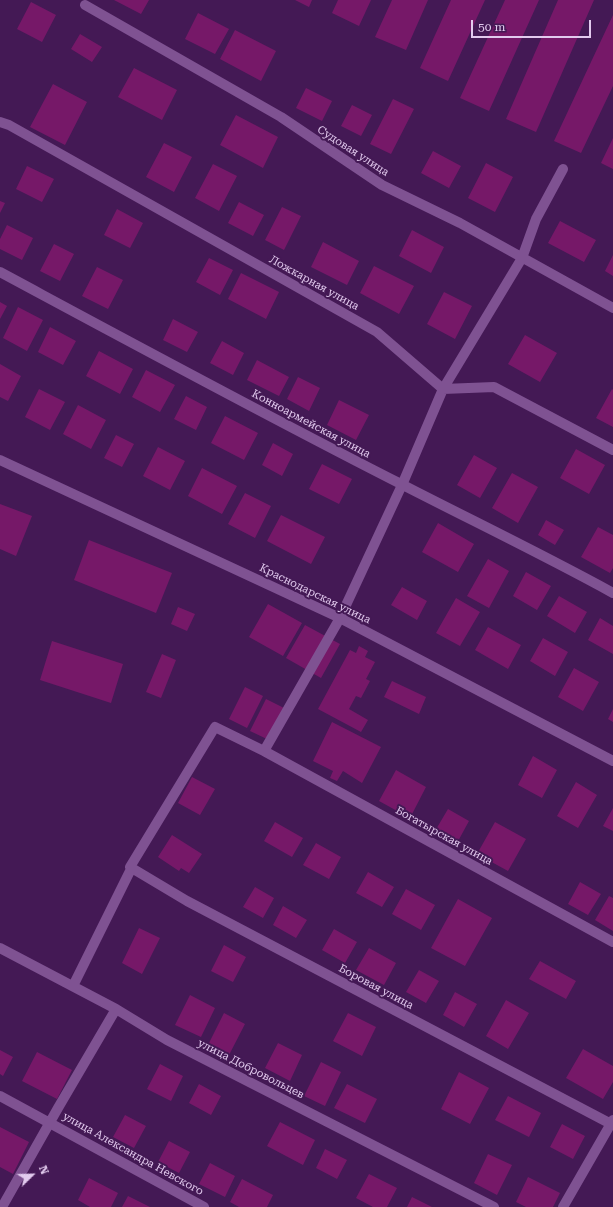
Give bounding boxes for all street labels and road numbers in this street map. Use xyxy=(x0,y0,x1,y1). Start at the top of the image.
street label: Судовая улица xyxy=(315,123,391,179)
street label: Ложкарная улица xyxy=(267,253,361,313)
street label: Конноармейская улица xyxy=(249,387,373,461)
street label: Краснодарская улица xyxy=(257,561,373,627)
street label: Богатырская улица xyxy=(393,804,495,868)
street label: Боровая улица xyxy=(336,962,416,1012)
street label: улица Добровольцев xyxy=(196,1036,306,1102)
street label: улица Александра Невского xyxy=(60,1110,206,1198)

